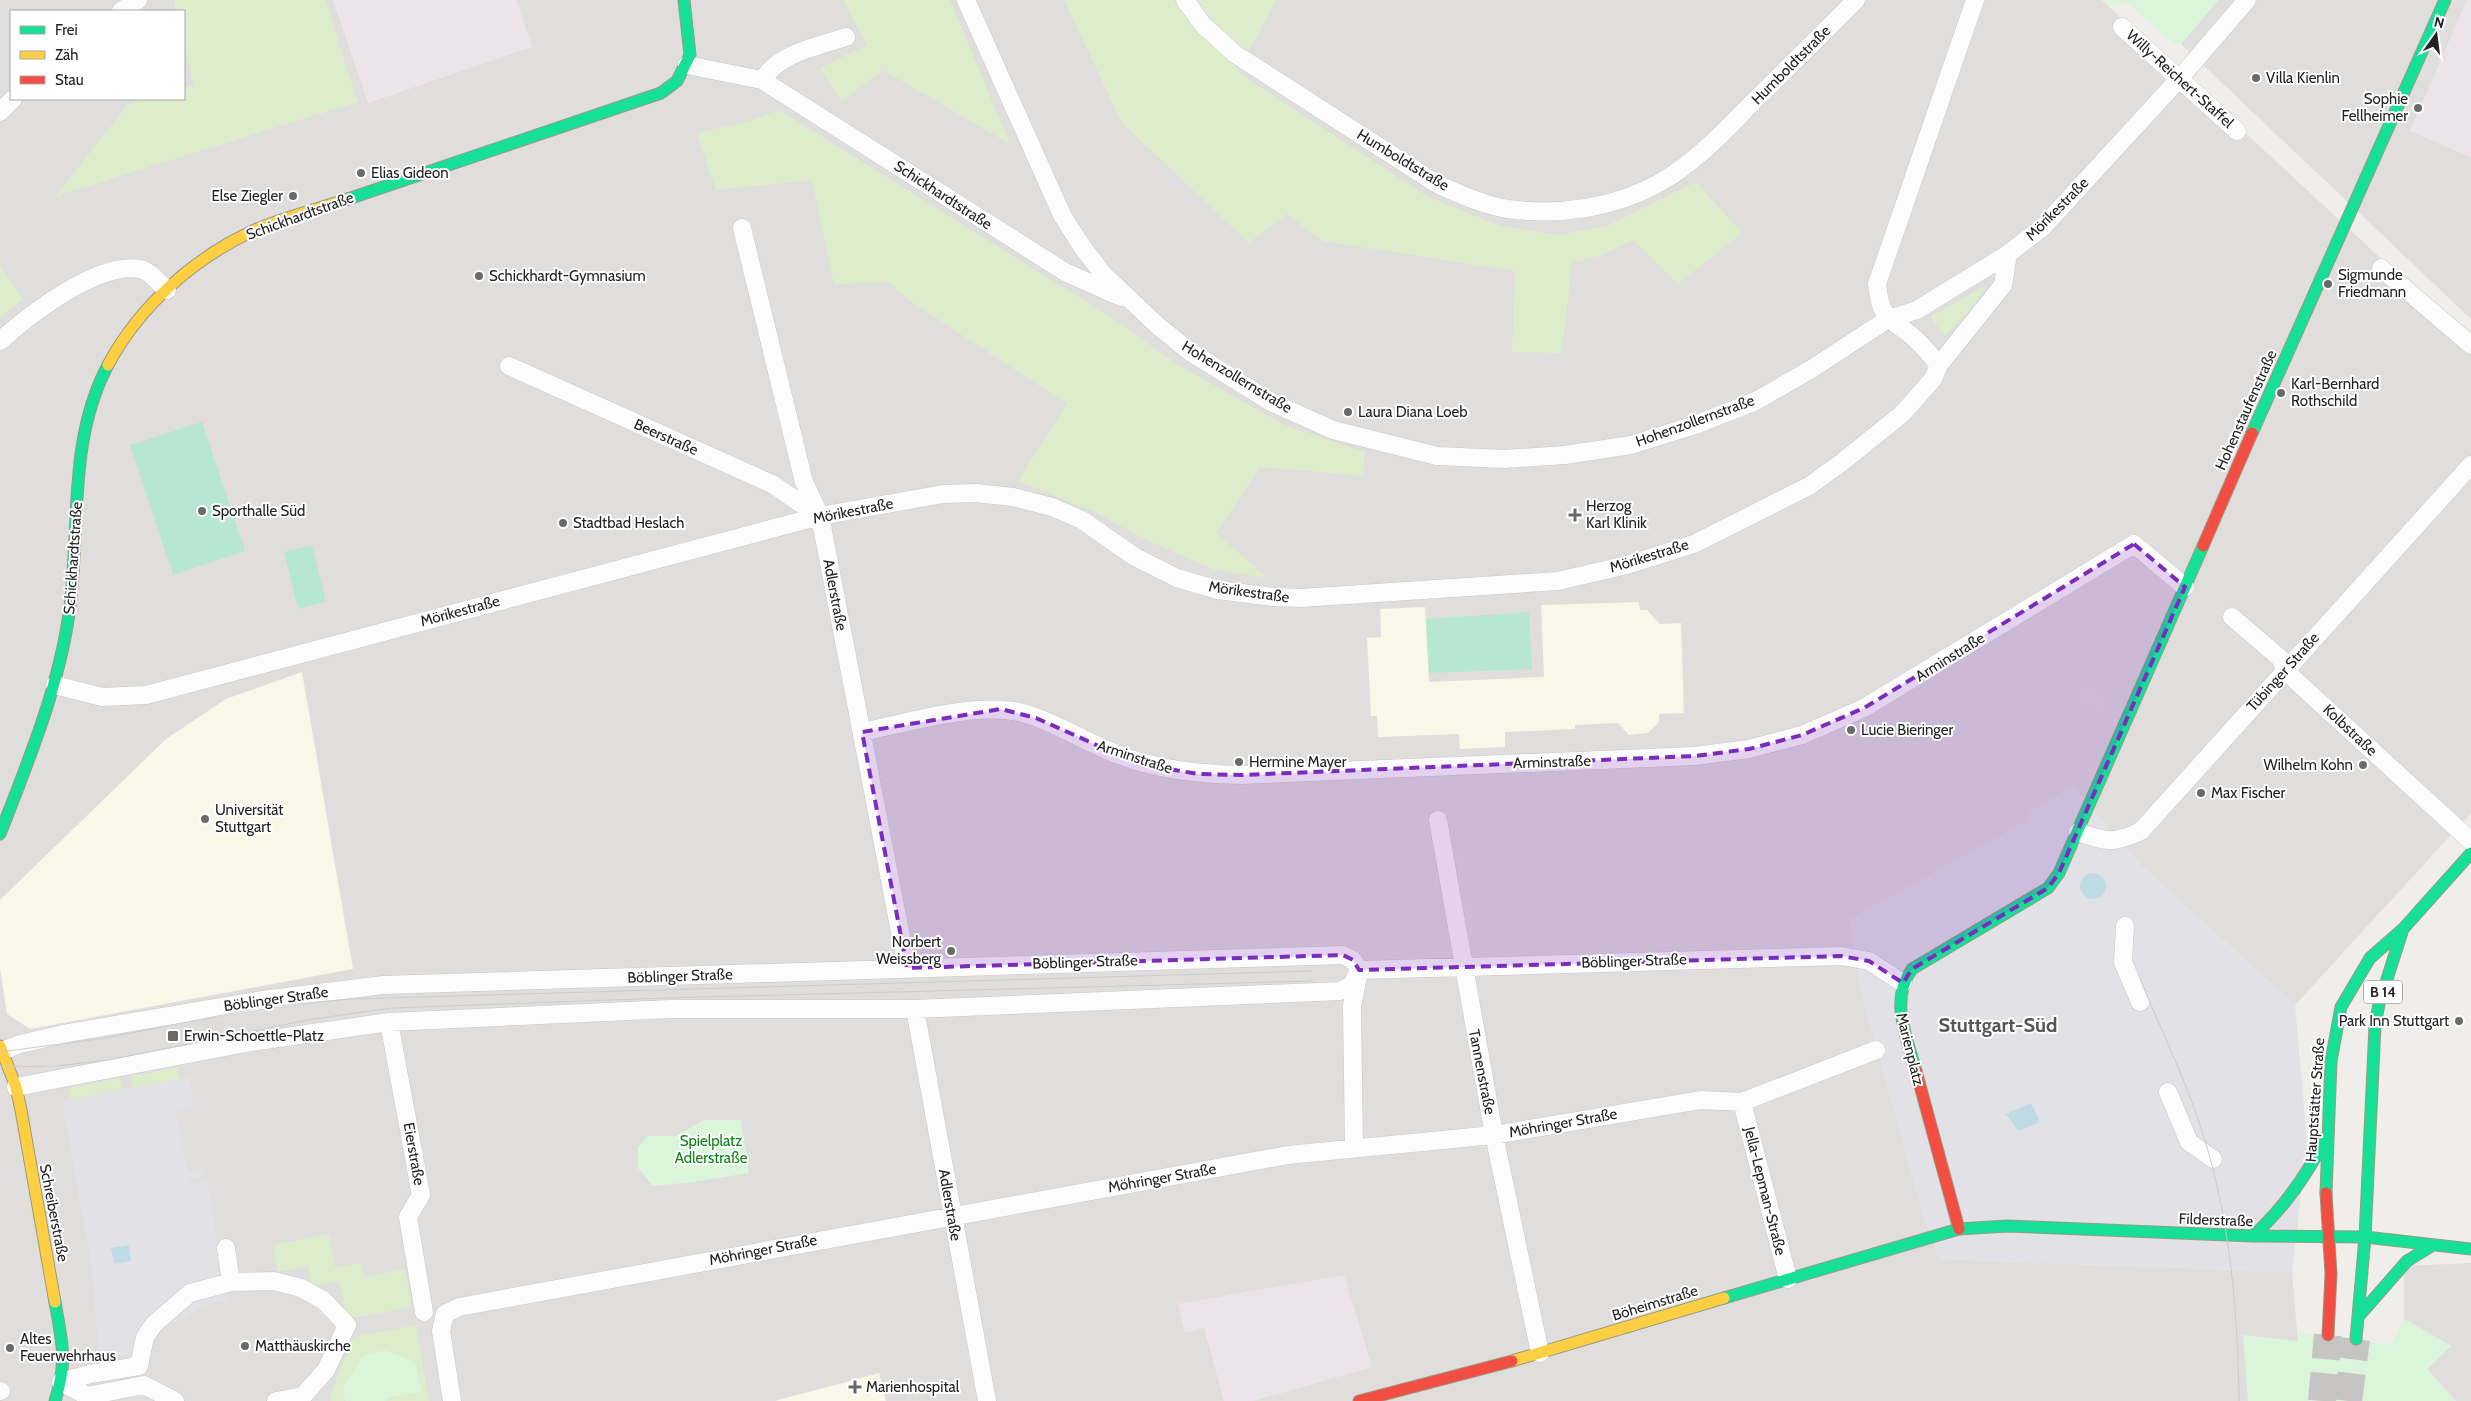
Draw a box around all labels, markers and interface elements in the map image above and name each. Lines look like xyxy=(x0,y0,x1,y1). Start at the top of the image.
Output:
legend xyxy=(10,10,185,100)
north arrow xyxy=(2411,10,2461,60)
text: N xyxy=(2432,12,2446,32)
text: Frei xyxy=(55,21,78,39)
street label: Humboldtstraße xyxy=(1748,22,1834,108)
street label: Willy-Reichert-Staffel xyxy=(2123,26,2238,132)
text: Zäh xyxy=(55,46,78,64)
place label: Villa Kienlin xyxy=(2266,69,2340,87)
text: Stau xyxy=(55,71,84,89)
marker: Villa Kienlin xyxy=(2250,72,2262,84)
place label: Sophie Fellheimer xyxy=(2341,90,2408,125)
marker: Sophie Fellheimer xyxy=(2412,102,2424,114)
street label: Humboldtstraße xyxy=(1354,125,1453,195)
street label: Schickhardtstraße xyxy=(891,157,996,233)
place label: Elias Gideon xyxy=(371,164,449,182)
marker: Elias Gideon xyxy=(355,167,367,179)
street label: Mörikestraße xyxy=(2022,174,2092,244)
place label: Else Ziegler xyxy=(212,187,283,205)
street label: Schickhardtstraße xyxy=(244,188,356,244)
marker: Else Ziegler xyxy=(287,190,299,202)
place label: Sigmunde Friedmann xyxy=(2338,266,2406,301)
place label: Schickhardt-Gymnasium xyxy=(489,267,646,285)
marker: Schickhardt-Gymnasium xyxy=(473,270,485,282)
marker: Sigmunde Friedmann xyxy=(2322,278,2334,290)
street label: Hohenzollernstraße xyxy=(1179,337,1296,417)
street label: Hohenstaufenstraße xyxy=(2211,347,2281,473)
place label: Karl-Bernhard Rothschild xyxy=(2291,375,2379,410)
marker: Karl-Bernhard Rothschild xyxy=(2275,387,2287,399)
street label: Hohenzollernstraße xyxy=(1633,391,1757,451)
place label: Laura Diana Loeb xyxy=(1358,403,1468,421)
marker: Laura Diana Loeb xyxy=(1342,406,1354,418)
street label: Beerstraße xyxy=(631,415,701,459)
street label: Mörikestraße xyxy=(811,494,895,528)
place label: Herzog Karl Klinik xyxy=(1586,497,1647,532)
street label: Schickhardtstraße xyxy=(60,501,86,615)
place label: Sporthalle Süd xyxy=(212,502,305,520)
marker: Sporthalle Süd xyxy=(196,505,208,517)
marker: Herzog Karl Klinik xyxy=(1568,508,1582,522)
place label: Stadtbad Heslach xyxy=(573,514,684,532)
marker: Stadtbad Heslach xyxy=(557,517,569,529)
street label: Mörikestraße xyxy=(1607,535,1691,577)
street label: Adlerstraße xyxy=(819,558,851,633)
street label: Mörikestraße xyxy=(1207,577,1291,607)
street label: Mörikestraße xyxy=(418,592,502,630)
street label: Arminstraße xyxy=(1912,629,1988,685)
street label: Tübinger Straße xyxy=(2243,629,2323,715)
street label: Kolbstraße xyxy=(2319,700,2381,760)
place label: Lucie Bieringer xyxy=(1861,721,1953,739)
marker: Lucie Bieringer xyxy=(1845,724,1857,736)
street label: Arminstraße xyxy=(1095,736,1175,778)
street label: Arminstraße xyxy=(1513,752,1592,772)
place label: Hermine Mayer xyxy=(1249,753,1347,771)
marker: Hermine Mayer xyxy=(1233,756,1245,768)
place label: Wilhelm Kohn xyxy=(2264,756,2353,774)
marker: Wilhelm Kohn xyxy=(2357,759,2369,771)
place label: Max Fischer xyxy=(2211,784,2286,802)
marker: Max Fischer xyxy=(2195,787,2207,799)
place label: Universität Stuttgart xyxy=(215,801,283,836)
marker: Universität Stuttgart xyxy=(199,813,211,825)
place label: Norbert Weissberg xyxy=(876,933,942,968)
marker: Norbert Weissberg xyxy=(945,945,957,957)
street label: Böblinger Straße xyxy=(1581,950,1687,972)
street label: Böblinger Straße xyxy=(1032,951,1138,973)
street label: Böblinger Straße xyxy=(627,965,733,987)
road number: B 14 xyxy=(2364,980,2402,1004)
street label: Böblinger Straße xyxy=(222,983,330,1015)
street label: Marienplatz xyxy=(1892,1011,1928,1087)
place label: Park Inn Stuttgart xyxy=(2339,1012,2449,1030)
district label: Stuttgart-Süd xyxy=(1939,1013,2057,1037)
marker: Park Inn Stuttgart xyxy=(2453,1015,2465,1027)
place label: Erwin-Schoettle-Platz xyxy=(184,1027,324,1045)
street label: Tannenstraße xyxy=(1465,1028,1499,1116)
marker: Erwin-Schoettle-Platz xyxy=(166,1029,180,1043)
street label: Hauptstätter Straße xyxy=(2302,1037,2328,1163)
street label: Möhringer Straße xyxy=(1507,1105,1619,1141)
street label: Eierstraße xyxy=(400,1121,428,1187)
street label: Jella-Lepman-Straße xyxy=(1740,1124,1790,1257)
park label: Spielplatz Adlerstraße xyxy=(675,1132,748,1167)
street label: Möhringer Straße xyxy=(1106,1160,1218,1196)
street label: Schreiberstraße xyxy=(36,1163,72,1264)
street label: Adlerstraße xyxy=(935,1168,965,1243)
street label: Filderstraße xyxy=(2178,1210,2254,1230)
street label: Möhringer Straße xyxy=(707,1231,819,1269)
street label: Böheimstraße xyxy=(1610,1281,1700,1325)
place label: Altes Feuerwehrhaus xyxy=(20,1330,116,1365)
place label: Matthäuskirche xyxy=(255,1337,351,1355)
marker: Matthäuskirche xyxy=(239,1340,251,1352)
marker: Altes Feuerwehrhaus xyxy=(4,1342,16,1354)
place label: Marienhospital xyxy=(866,1378,960,1396)
marker: Marienhospital xyxy=(848,1380,862,1394)

